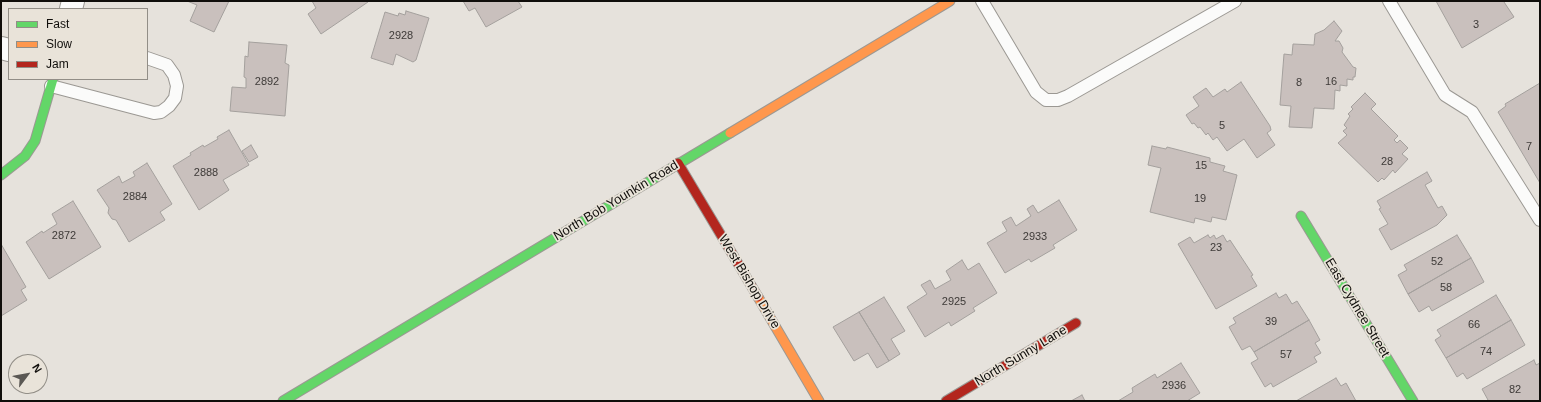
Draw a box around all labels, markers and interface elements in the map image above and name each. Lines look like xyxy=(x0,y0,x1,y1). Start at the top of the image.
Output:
legend xyxy=(8,8,148,80)
text: Fast xyxy=(46,17,69,31)
house number: 3 xyxy=(1473,18,1479,32)
house number: 2928 xyxy=(389,29,413,43)
text: Slow xyxy=(46,37,72,51)
text: Jam xyxy=(46,57,69,71)
house number: 2892 xyxy=(255,75,279,89)
house number: 16 xyxy=(1325,75,1337,89)
house number: 8 xyxy=(1296,76,1302,90)
house number: 5 xyxy=(1219,119,1225,133)
house number: 7 xyxy=(1526,140,1532,154)
house number: 28 xyxy=(1381,155,1393,169)
street label: North Bob Younkin Road xyxy=(551,158,681,244)
house number: 15 xyxy=(1195,159,1207,173)
house number: 2888 xyxy=(194,166,218,180)
house number: 2884 xyxy=(123,190,147,204)
house number: 19 xyxy=(1194,192,1206,206)
house number: 2872 xyxy=(52,229,76,243)
house number: 2933 xyxy=(1023,230,1047,244)
street label: West Bishop Drive xyxy=(715,232,783,332)
house number: 23 xyxy=(1210,241,1222,255)
house number: 52 xyxy=(1431,255,1443,269)
street label: East Cydnee Street xyxy=(1321,256,1393,360)
house number: 58 xyxy=(1440,281,1452,295)
house number: 2925 xyxy=(942,295,966,309)
house number: 39 xyxy=(1265,315,1277,329)
house number: 66 xyxy=(1468,318,1480,332)
street label: North Sunny Lane xyxy=(972,322,1070,390)
house number: 74 xyxy=(1480,345,1492,359)
house number: 57 xyxy=(1280,348,1292,362)
north arrow xyxy=(8,354,48,394)
text: N xyxy=(30,362,45,375)
house number: 2936 xyxy=(1162,379,1186,393)
house number: 82 xyxy=(1509,383,1521,397)

